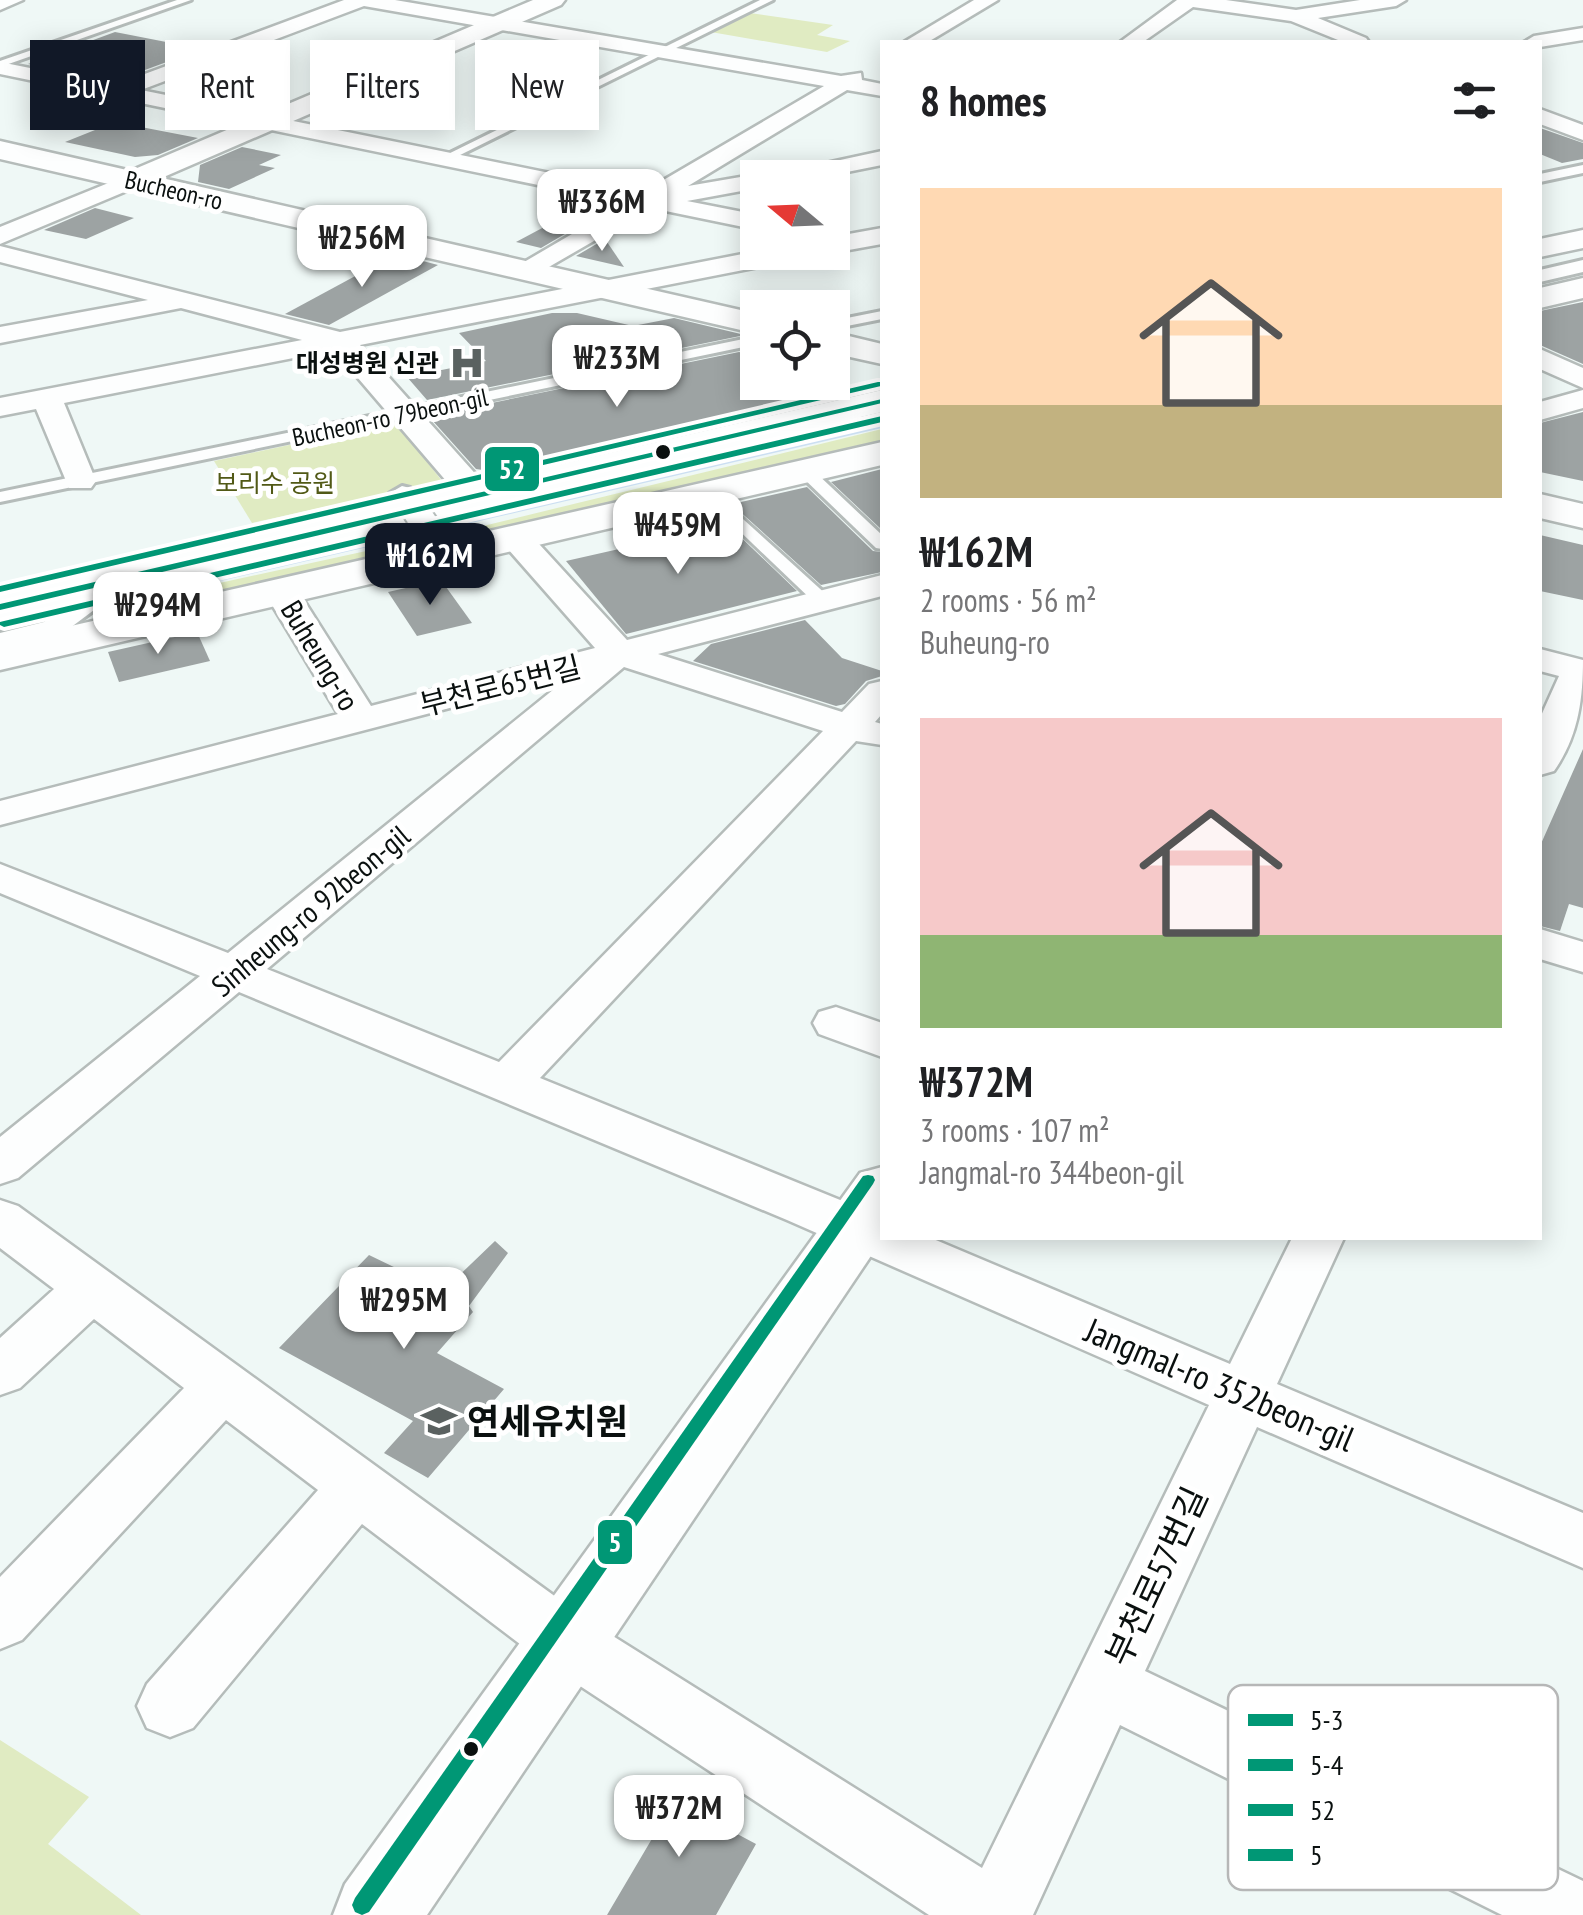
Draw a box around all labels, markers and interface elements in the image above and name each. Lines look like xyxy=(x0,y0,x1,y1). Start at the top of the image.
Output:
chip: Buy xyxy=(30,40,145,130)
chip: Rent xyxy=(165,40,290,130)
chip: Filters xyxy=(310,40,455,130)
chip: New xyxy=(475,40,599,130)
text: 8 homes xyxy=(920,73,1047,128)
icon: filters xyxy=(1447,73,1502,128)
north arrow xyxy=(740,160,850,270)
map controls xyxy=(740,160,850,400)
street label: Bucheon-ro xyxy=(122,163,226,217)
pin: ₩336M xyxy=(532,169,672,254)
text: ₩336M xyxy=(559,180,645,222)
pin: ₩256M xyxy=(292,205,432,290)
text: ₩256M xyxy=(319,216,405,258)
icon: home xyxy=(1121,253,1301,433)
button: locate xyxy=(740,290,850,400)
pin: ₩233M xyxy=(547,325,687,410)
text: ₩233M xyxy=(574,336,660,378)
hospital icon: 대성병원 신관 xyxy=(448,344,486,382)
place label: 대성병원 신관 xyxy=(296,347,439,379)
street label: Bucheon-ro 79beon-gil xyxy=(289,381,491,453)
unlabelled marker xyxy=(653,442,673,462)
line badge: 52 xyxy=(483,445,541,493)
text: 52 xyxy=(499,450,525,487)
park label: 보리수 공원 xyxy=(215,467,335,499)
pin: ₩459M xyxy=(608,492,748,577)
text: ₩459M xyxy=(635,503,721,545)
pin: ₩162M xyxy=(360,523,500,608)
text: ₩162M xyxy=(920,524,1033,579)
text: ₩162M xyxy=(387,534,473,576)
pin: ₩294M xyxy=(88,572,228,657)
text: 2 rooms · 56 m² xyxy=(920,579,1097,621)
text: ₩294M xyxy=(115,583,201,625)
street label: Buheung-ro xyxy=(273,593,369,717)
text: Buheung-ro xyxy=(920,621,1050,663)
street label: 부천로65번길 xyxy=(415,646,585,724)
icon: home xyxy=(1121,783,1301,963)
street label: Sinheung-ro 92beon-gil xyxy=(203,816,417,1004)
text: ₩372M xyxy=(920,1054,1033,1109)
text: 3 rooms · 107 m² xyxy=(920,1109,1110,1151)
text: Jangmal-ro 344beon-gil xyxy=(920,1151,1184,1193)
pin: ₩295M xyxy=(334,1267,474,1352)
text: ₩295M xyxy=(361,1278,447,1320)
street label: Jangmal-ro 352beon-gil xyxy=(1077,1306,1362,1462)
place label: 연세유치원 xyxy=(467,1398,628,1444)
school or university icon: 연세유치원 xyxy=(420,1402,458,1440)
street label: 부천로57번길 xyxy=(1094,1479,1218,1673)
line badge: 5 xyxy=(596,1518,634,1566)
text: 5 xyxy=(608,1523,622,1560)
legend xyxy=(1228,1685,1558,1890)
text: 5-3 xyxy=(1310,1701,1343,1738)
unlabelled marker xyxy=(461,1739,481,1759)
text: 5-4 xyxy=(1310,1746,1344,1783)
pin: ₩372M xyxy=(609,1775,749,1860)
text: ₩372M xyxy=(636,1786,722,1828)
text: 52 xyxy=(1310,1791,1335,1828)
text: 5 xyxy=(1310,1836,1323,1873)

